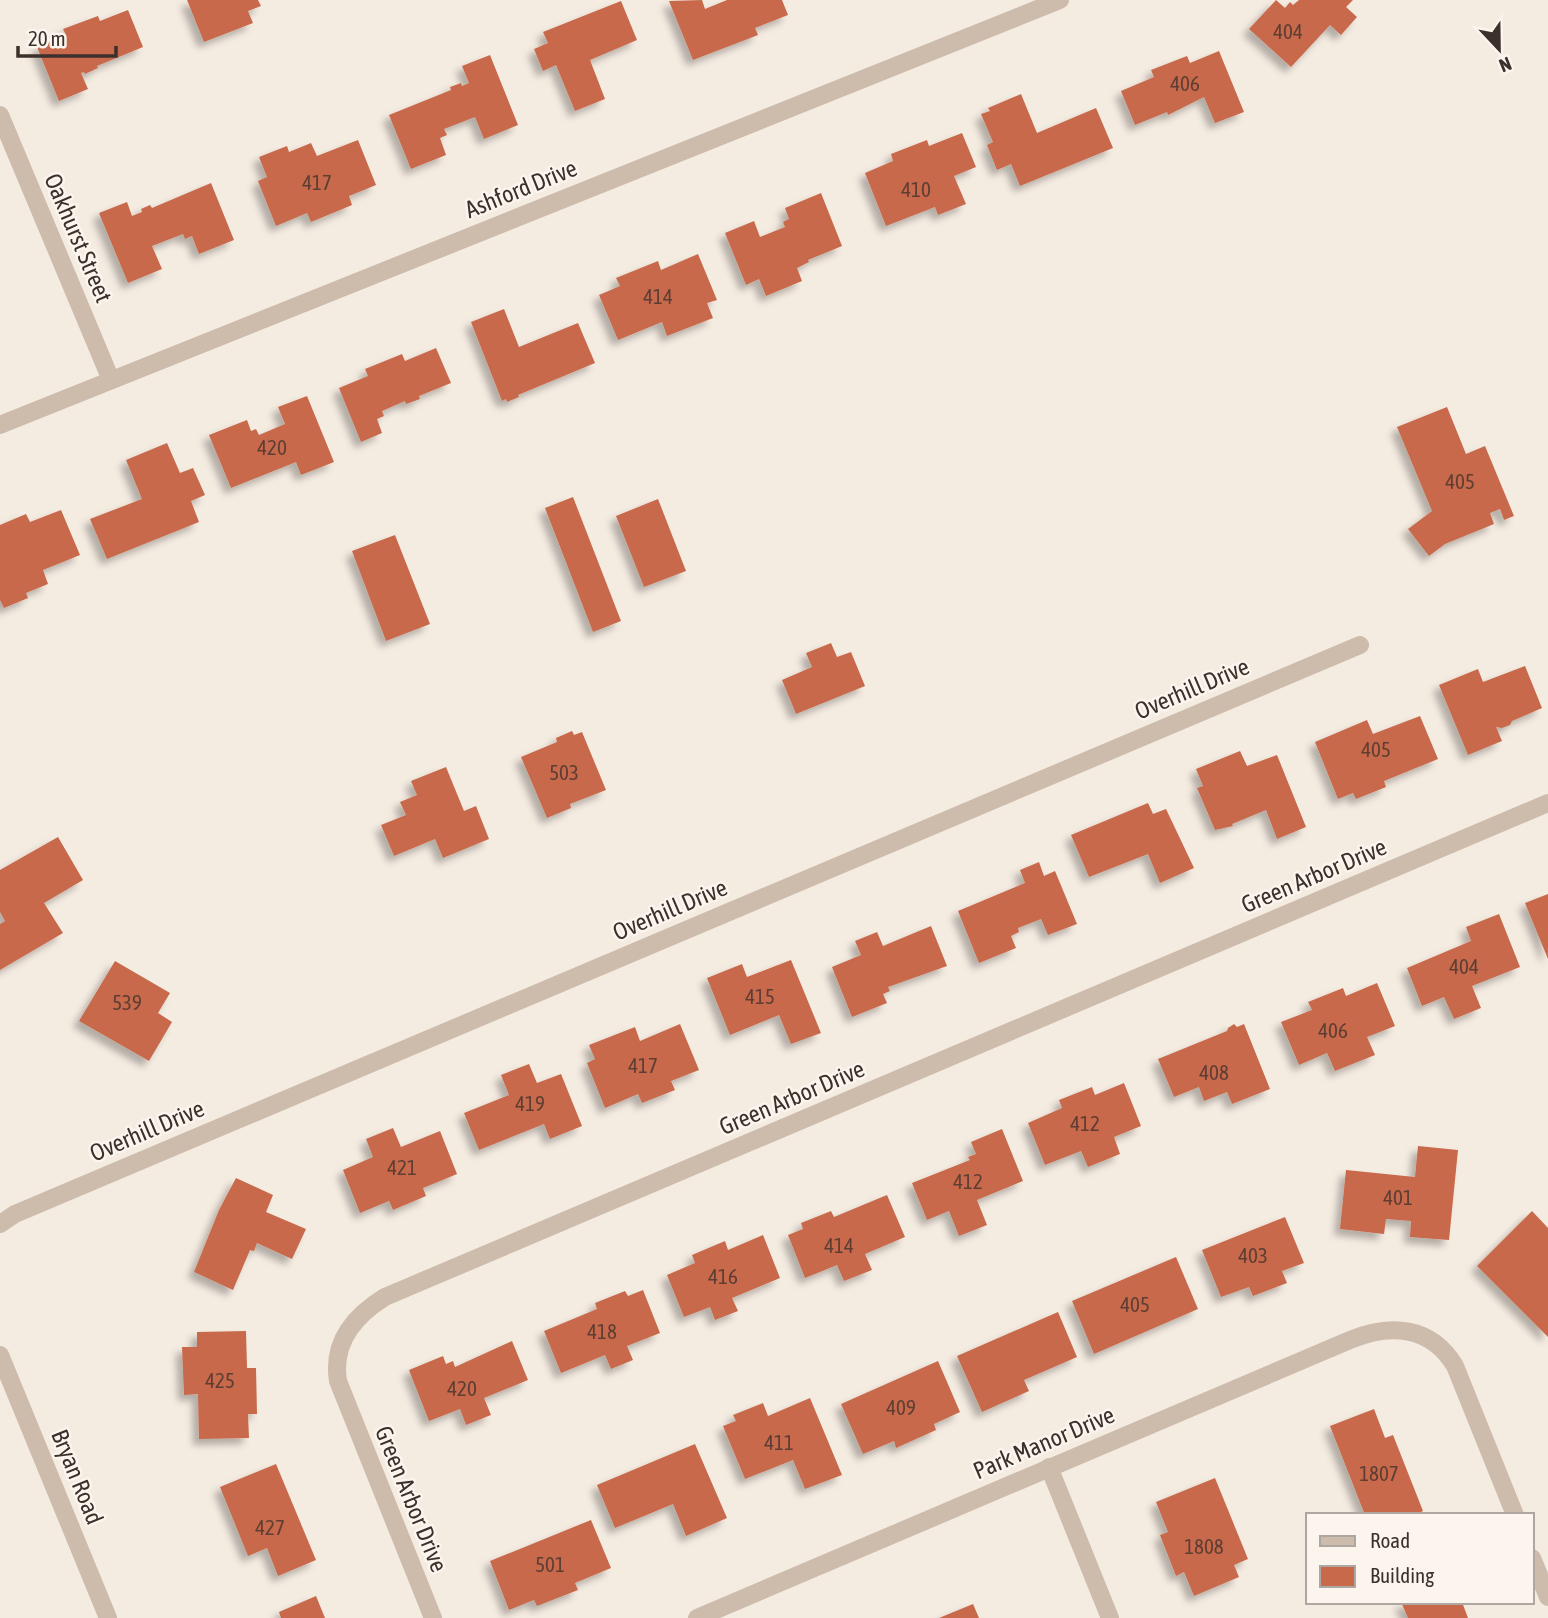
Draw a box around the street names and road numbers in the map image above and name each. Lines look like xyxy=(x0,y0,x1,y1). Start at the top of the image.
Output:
street label: Ashford Drive xyxy=(461,154,581,223)
street label: Oakhurst Street xyxy=(39,169,118,306)
street label: Overhill Drive xyxy=(1131,652,1253,725)
street label: Green Arbor Drive xyxy=(1237,833,1390,918)
street label: Overhill Drive xyxy=(609,873,731,946)
street label: Green Arbor Drive xyxy=(715,1055,868,1140)
street label: Overhill Drive xyxy=(86,1094,208,1167)
street label: Park Manor Drive xyxy=(969,1401,1118,1484)
street label: Green Arbor Drive xyxy=(370,1422,453,1576)
street label: Bryan Road xyxy=(46,1425,109,1528)

